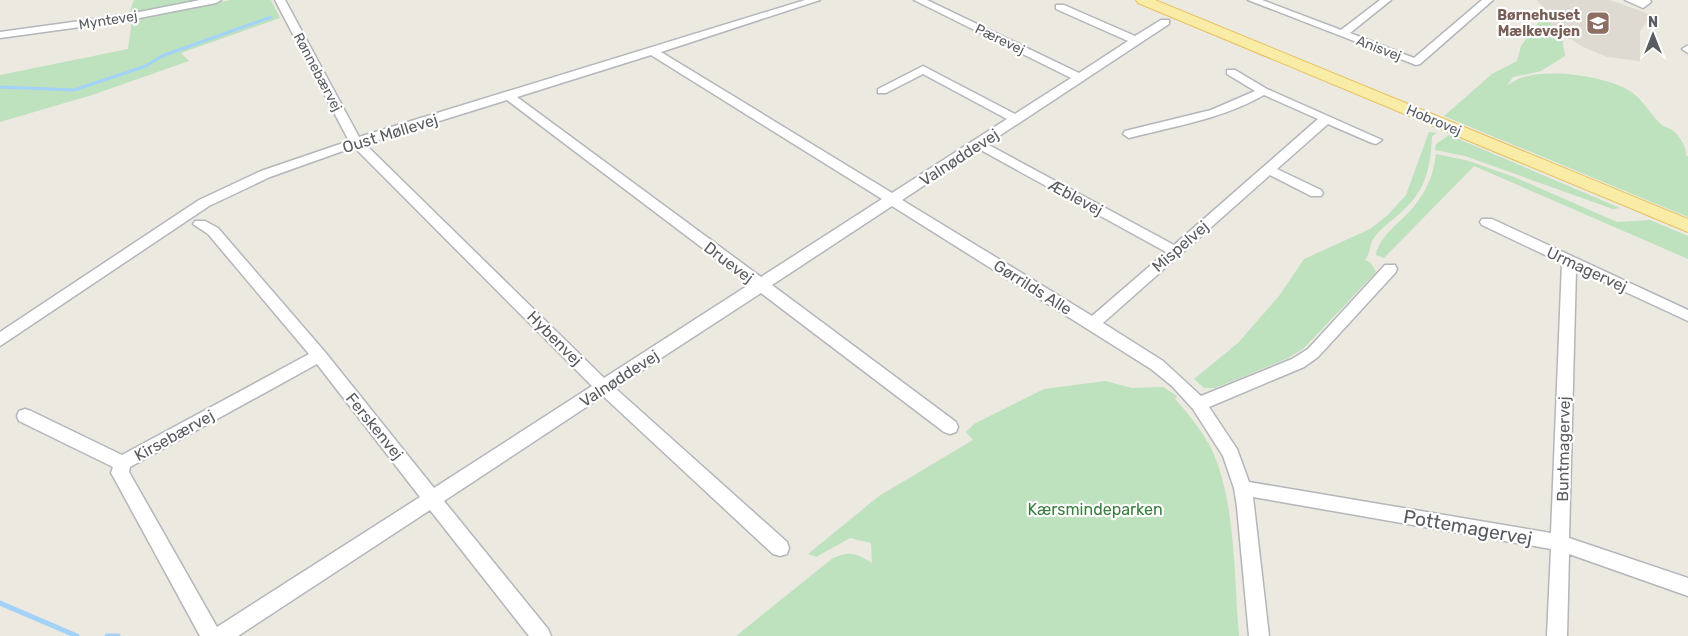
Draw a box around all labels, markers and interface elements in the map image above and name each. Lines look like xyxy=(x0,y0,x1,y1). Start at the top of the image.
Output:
street label: Myntevej xyxy=(78,7,139,34)
place label: Børnehuset Mælkevejen xyxy=(1497,7,1580,40)
school or university icon: Børnehuset Mælkevejen xyxy=(1585,10,1611,36)
north arrow xyxy=(1628,10,1678,60)
text: N xyxy=(1648,14,1658,31)
street label: Pærevej xyxy=(972,20,1027,59)
street label: Rønnebærvej xyxy=(290,30,345,115)
street label: Anisvej xyxy=(1354,32,1404,65)
street label: Hobrovej xyxy=(1404,101,1464,140)
street label: Oust Møllevej xyxy=(340,110,440,157)
street label: Valnøddevej xyxy=(916,125,1002,190)
street label: Æblevej xyxy=(1045,175,1106,220)
street label: Mispelvej xyxy=(1148,217,1212,276)
street label: Druevej xyxy=(700,238,757,287)
street label: Urmagervej xyxy=(1544,243,1630,296)
street label: Gørrilds Alle xyxy=(990,256,1075,319)
street label: Hybenvej xyxy=(523,307,586,370)
street label: Valnøddevej xyxy=(576,346,662,411)
street label: Ferskenvej xyxy=(342,389,407,463)
street label: Buntmagervej xyxy=(1553,396,1574,502)
street label: Kirsebærvej xyxy=(131,406,217,465)
park label: Kærsmindeparken xyxy=(1027,500,1163,519)
street label: Pottemagervej xyxy=(1402,505,1534,550)

